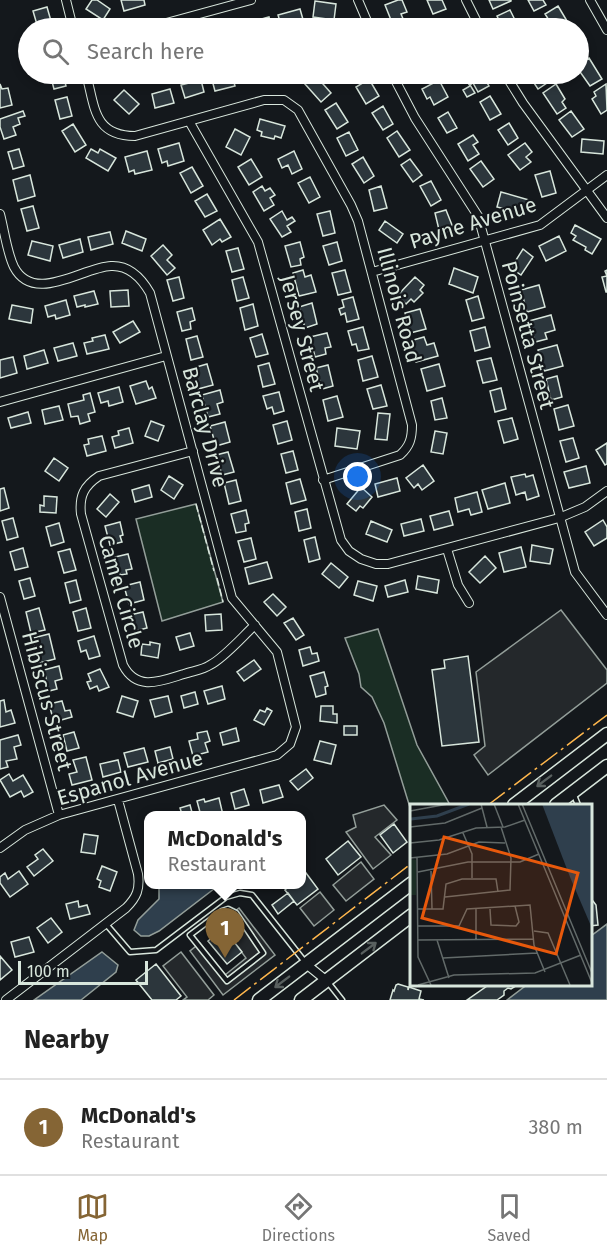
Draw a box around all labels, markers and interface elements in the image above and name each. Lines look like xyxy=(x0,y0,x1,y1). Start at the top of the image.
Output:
search box xyxy=(18,18,589,84)
icon: search xyxy=(39,35,72,68)
text: Search here xyxy=(87,38,205,65)
street label: Payne Avenue xyxy=(406,191,540,255)
street label: Illinois Road xyxy=(371,244,427,366)
street label: Poinsetta Street xyxy=(496,258,560,412)
street label: Jersey Street xyxy=(274,272,330,395)
street label: Barclay Drive xyxy=(176,364,234,490)
your location xyxy=(343,462,372,491)
street label: Camel Circle xyxy=(92,532,150,652)
street label: Hibiscus Street xyxy=(16,629,78,774)
street label: Espanol Avenue xyxy=(54,745,206,811)
one-way arrow xyxy=(537,775,553,788)
inset map xyxy=(410,804,592,985)
popup xyxy=(144,811,306,889)
text: McDonald's xyxy=(168,825,282,852)
text: Restaurant xyxy=(168,852,266,876)
pin: 1 xyxy=(206,908,244,958)
one-way arrow xyxy=(361,942,377,954)
scale bar xyxy=(18,958,148,986)
text: 100 m xyxy=(27,962,70,981)
one-way arrow xyxy=(275,976,291,988)
text: Nearby xyxy=(24,1024,109,1055)
text: McDonald's xyxy=(81,1102,196,1129)
text: 1 xyxy=(39,1115,48,1139)
text: 380 m xyxy=(528,1115,583,1139)
text: Restaurant xyxy=(81,1129,179,1153)
tab: Map xyxy=(76,1190,109,1245)
tab: Directions xyxy=(262,1190,335,1245)
tab: Saved xyxy=(487,1190,531,1245)

